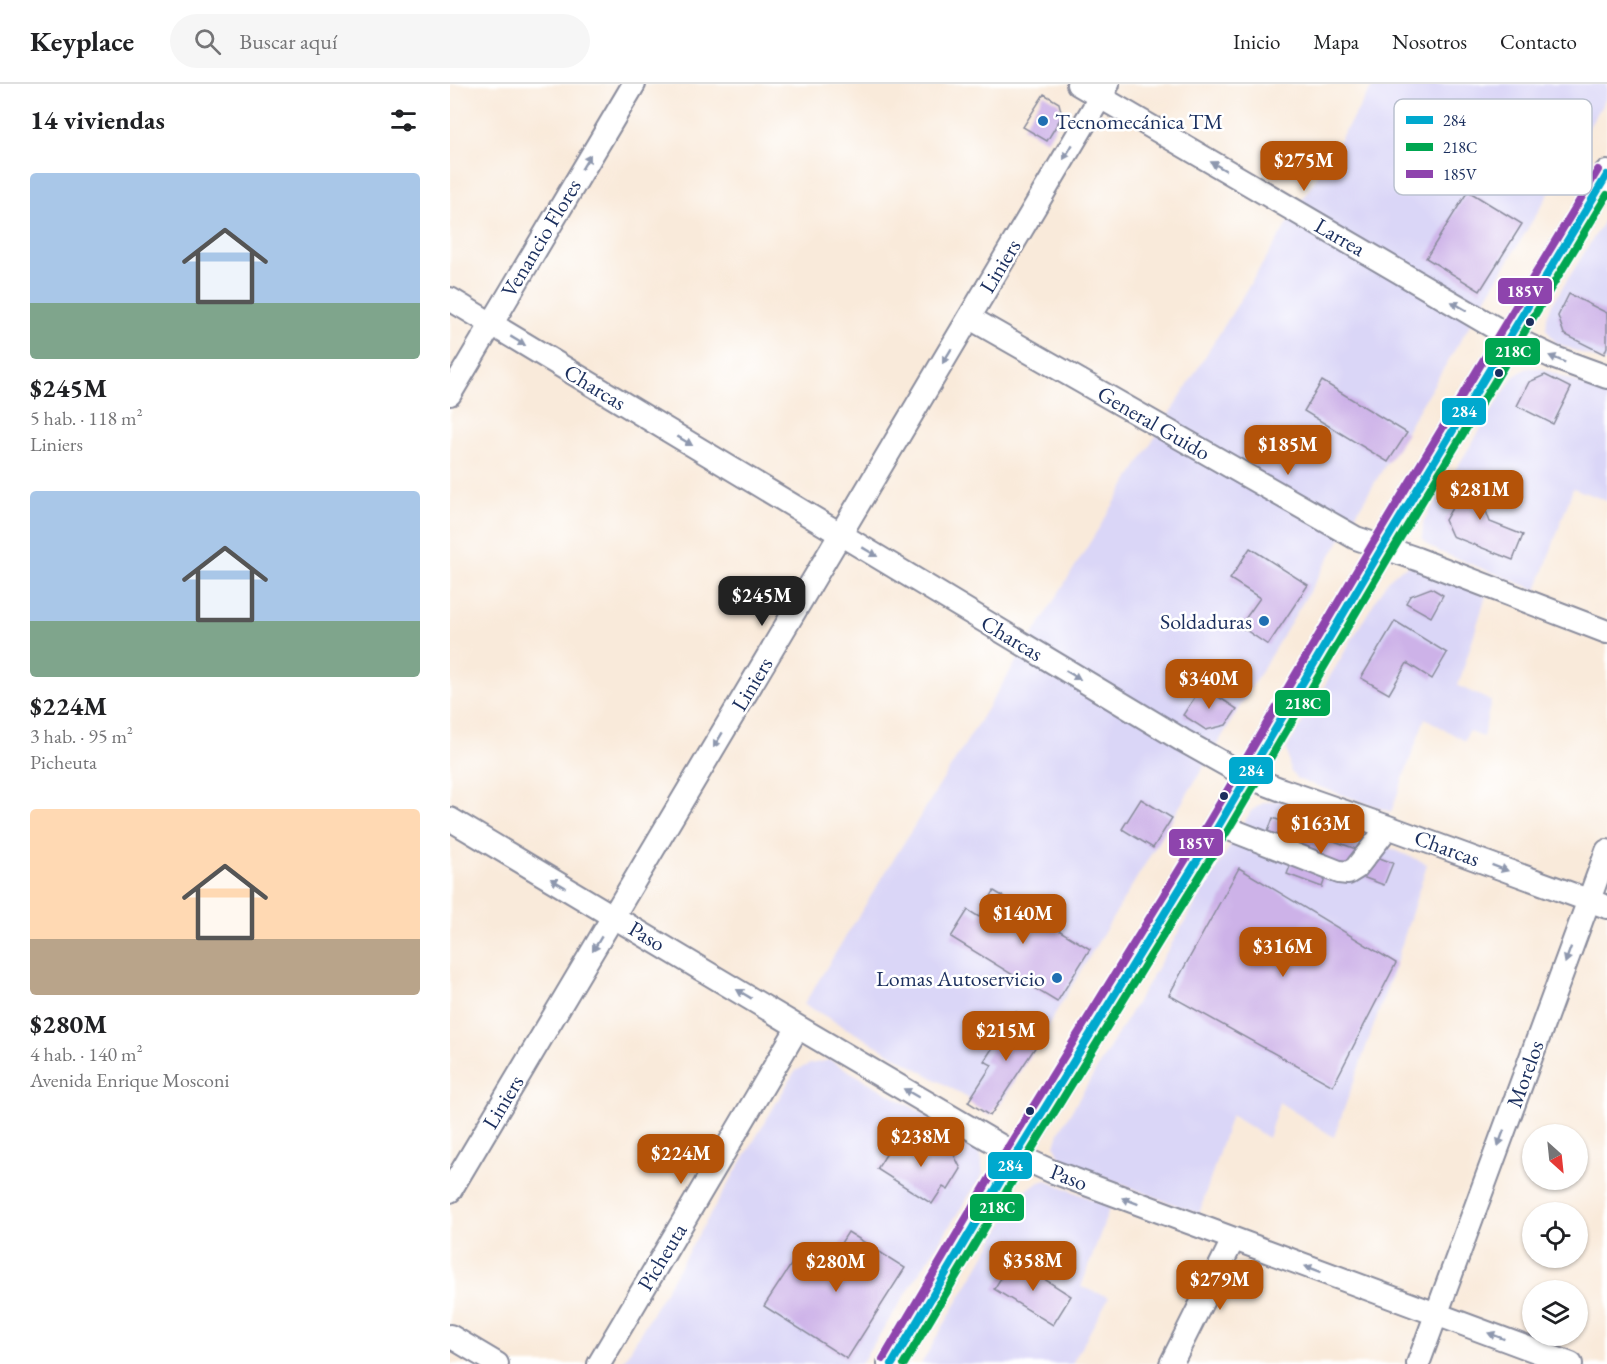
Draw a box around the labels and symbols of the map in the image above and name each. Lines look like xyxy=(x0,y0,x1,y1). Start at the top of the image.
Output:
legend xyxy=(1394,99,1592,195)
place label: Tecnomecánica TM xyxy=(1055,107,1223,136)
text: 284 xyxy=(1443,110,1466,131)
marker: Tecnomecánica TM xyxy=(1036,114,1050,128)
text: 218C xyxy=(1443,137,1477,158)
pin: $275M xyxy=(1262,141,1346,192)
one-way arrow xyxy=(1062,144,1073,160)
one-way arrow xyxy=(581,154,592,170)
one-way arrow xyxy=(1210,160,1226,171)
text: 185V xyxy=(1443,164,1477,185)
street label: Venancio Flores xyxy=(494,173,588,303)
street label: Larrea xyxy=(1310,211,1371,263)
street label: Liniers xyxy=(973,234,1027,298)
line badge: 185V xyxy=(1497,277,1553,305)
text: 185V xyxy=(1507,281,1544,302)
one-way arrow xyxy=(1450,301,1467,311)
unlabelled marker xyxy=(1524,316,1536,328)
one-way arrow xyxy=(510,335,526,346)
line badge: 218C xyxy=(1484,337,1541,366)
text: 218C xyxy=(1495,341,1531,362)
one-way arrow xyxy=(941,348,952,364)
one-way arrow xyxy=(1549,354,1566,363)
street label: Charcas xyxy=(559,357,631,417)
unlabelled marker xyxy=(1493,367,1505,379)
street label: General Guido xyxy=(1092,379,1216,467)
line badge: 284 xyxy=(1441,397,1487,426)
text: 284 xyxy=(1451,401,1477,422)
pin: $185M xyxy=(1246,425,1330,476)
one-way arrow xyxy=(677,435,693,446)
pin: $281M xyxy=(1438,470,1522,521)
one-way arrow xyxy=(862,547,878,558)
pin: $245M xyxy=(720,576,804,627)
place label: Soldaduras xyxy=(1160,607,1252,636)
street label: Charcas xyxy=(976,608,1048,668)
marker: Soldaduras xyxy=(1257,614,1271,628)
street label: Liniers xyxy=(725,652,779,716)
pin: $340M xyxy=(1167,659,1251,710)
one-way arrow xyxy=(1065,669,1081,680)
line badge: 218C xyxy=(1274,689,1331,717)
text: 218C xyxy=(1285,693,1321,714)
one-way arrow xyxy=(713,732,724,748)
line badge: 284 xyxy=(1228,756,1274,785)
text: 284 xyxy=(1238,760,1264,781)
unlabelled marker xyxy=(1218,790,1230,802)
pin: $163M xyxy=(1279,804,1363,855)
street label: Charcas xyxy=(1410,823,1484,873)
line badge: 185V xyxy=(1168,828,1224,857)
text: 185V xyxy=(1178,833,1215,854)
one-way arrow xyxy=(1491,864,1509,873)
one-way arrow xyxy=(550,878,566,889)
pin: $140M xyxy=(981,894,1065,945)
street label: Paso xyxy=(623,914,671,958)
pin: $316M xyxy=(1241,927,1325,978)
one-way arrow xyxy=(592,936,602,953)
one-way arrow xyxy=(1563,947,1573,965)
place label: Lomas Autoservicio xyxy=(876,964,1045,993)
marker: Lomas Autoservicio xyxy=(1050,971,1064,985)
one-way arrow xyxy=(736,989,752,1000)
pin: $215M xyxy=(964,1011,1048,1062)
street label: Morelos xyxy=(1499,1036,1551,1112)
street label: Liniers xyxy=(476,1070,530,1134)
one-way arrow xyxy=(903,1089,920,1099)
unlabelled marker xyxy=(1024,1105,1036,1117)
pin: $238M xyxy=(879,1117,963,1168)
north arrow xyxy=(1522,1124,1588,1190)
one-way arrow xyxy=(1495,1130,1505,1148)
pin: $224M xyxy=(639,1134,723,1185)
line badge: 284 xyxy=(987,1151,1033,1180)
text: 284 xyxy=(997,1155,1023,1176)
street label: Paso xyxy=(1046,1157,1092,1197)
line badge: 218C xyxy=(969,1193,1025,1222)
one-way arrow xyxy=(1121,1196,1139,1206)
text: 218C xyxy=(979,1197,1015,1218)
street label: Picheuta xyxy=(631,1218,694,1296)
pin: $358M xyxy=(991,1241,1075,1292)
pin: $280M xyxy=(794,1242,878,1293)
pin: $279M xyxy=(1178,1260,1262,1311)
one-way arrow xyxy=(1304,1263,1322,1273)
one-way arrow xyxy=(1487,1331,1505,1340)

